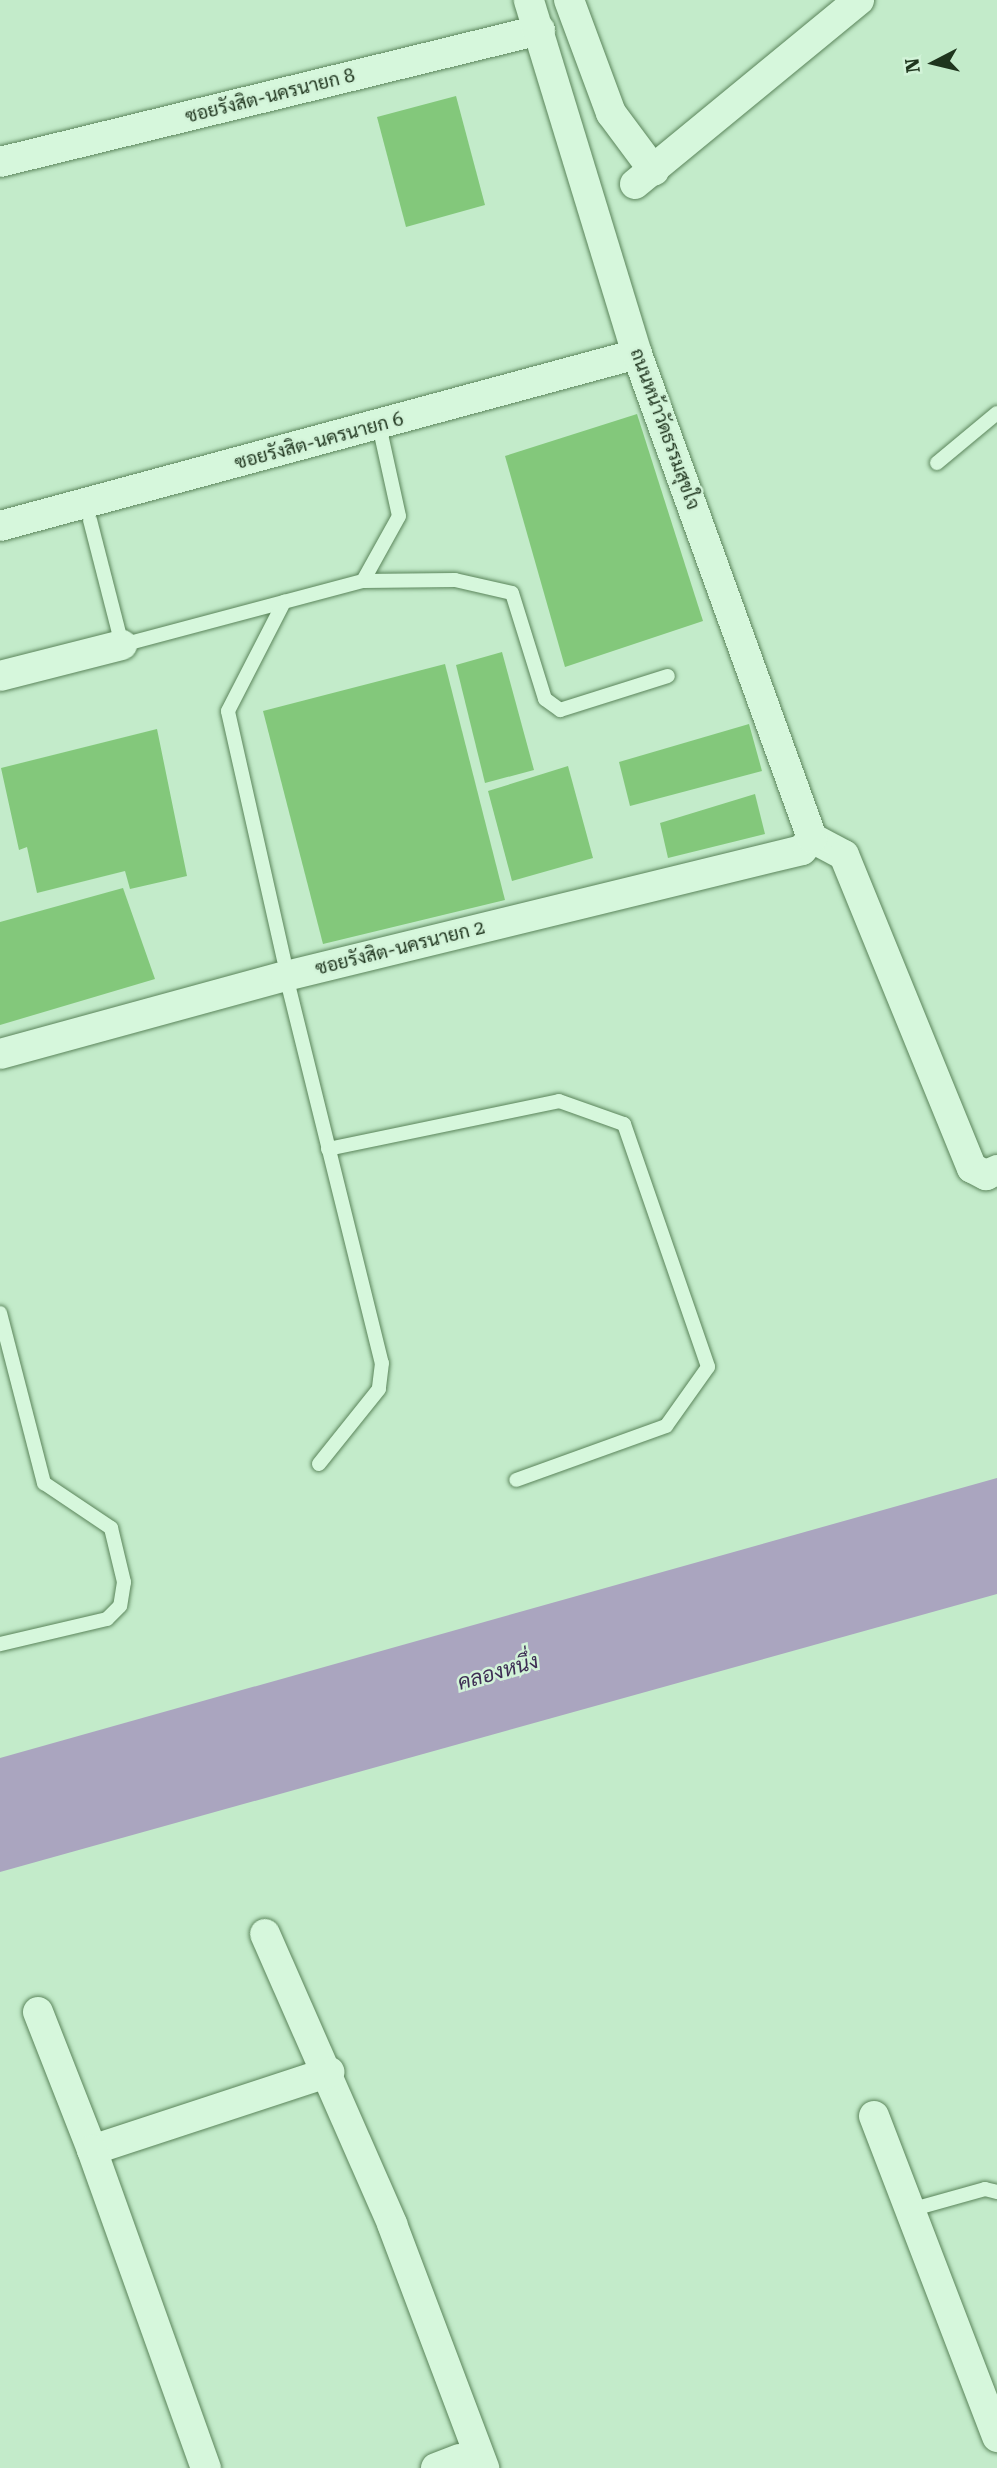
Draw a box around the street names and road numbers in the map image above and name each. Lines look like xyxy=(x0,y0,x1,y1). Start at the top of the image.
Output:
street label: ซอยรังสิต-นครนายก 8 xyxy=(183,64,357,128)
street label: ถนนหน้าวัดธรรมสุขใจ xyxy=(625,345,705,513)
street label: ซอยรังสิต-นครนายก 6 xyxy=(232,407,406,475)
street label: ซอยรังสิต-นครนายก 2 xyxy=(313,916,487,980)

